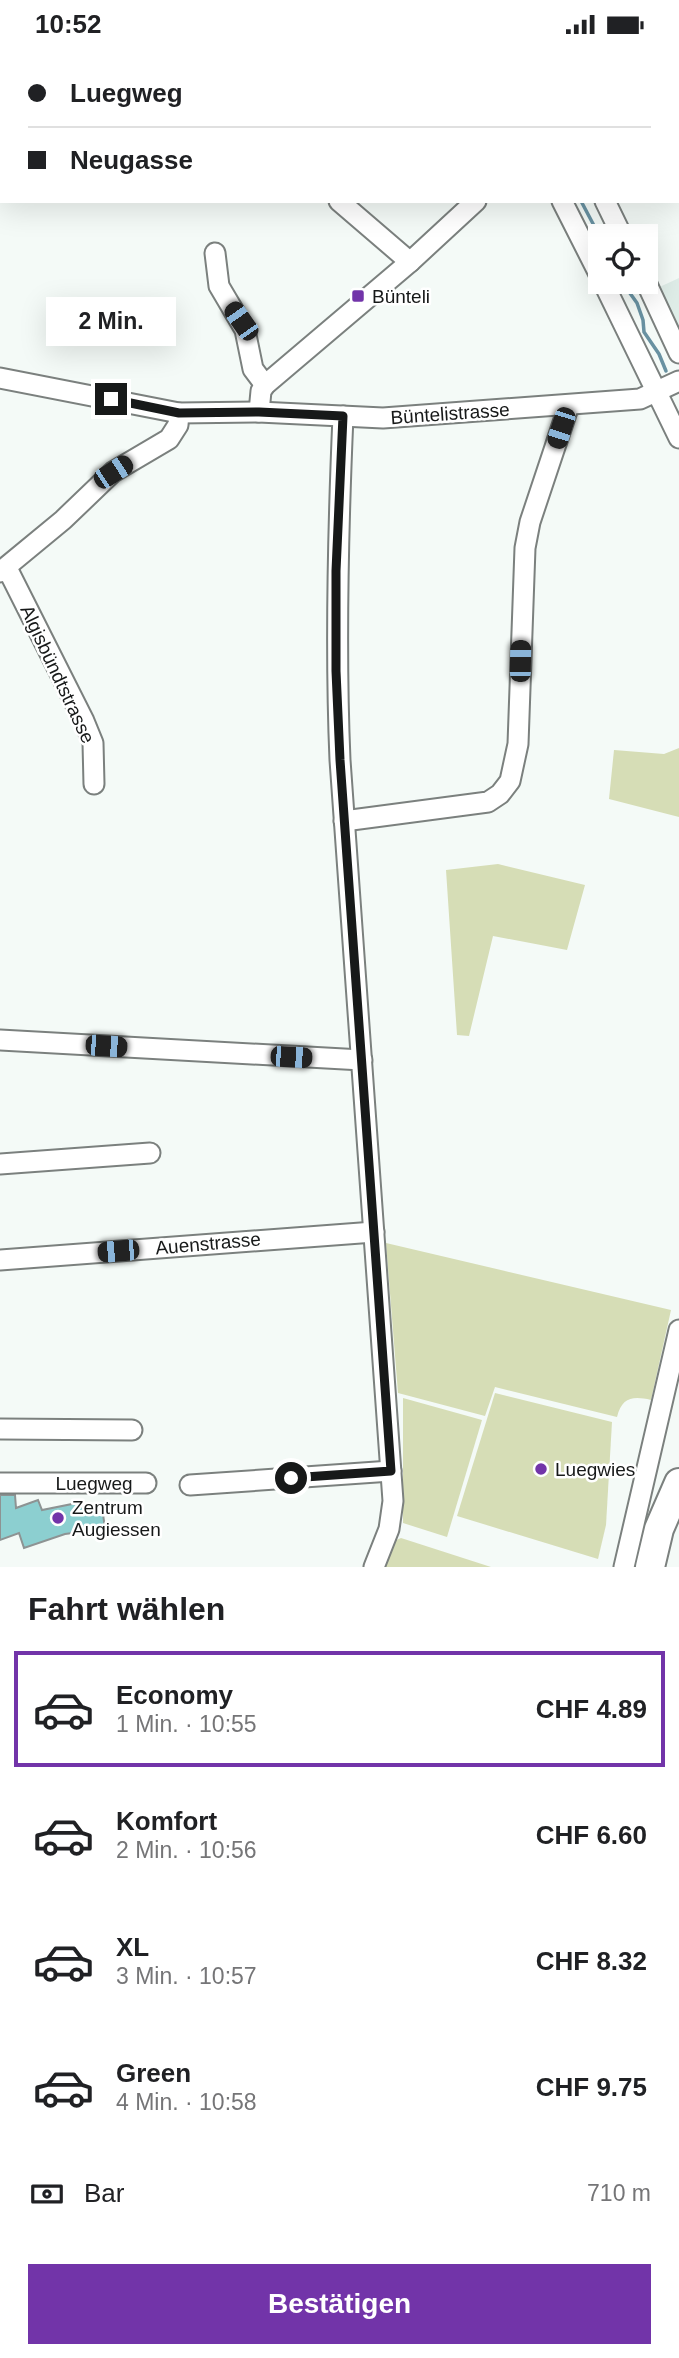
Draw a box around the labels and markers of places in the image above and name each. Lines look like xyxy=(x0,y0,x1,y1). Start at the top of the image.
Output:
place label: Bünteli xyxy=(372,286,430,307)
marker: Bünteli xyxy=(350,288,366,304)
place label: Luegwies xyxy=(555,1459,635,1480)
marker: Luegwies xyxy=(533,1461,549,1477)
place label: Zentrum Augiessen xyxy=(72,1497,161,1540)
marker: Zentrum Augiessen xyxy=(50,1510,66,1526)

